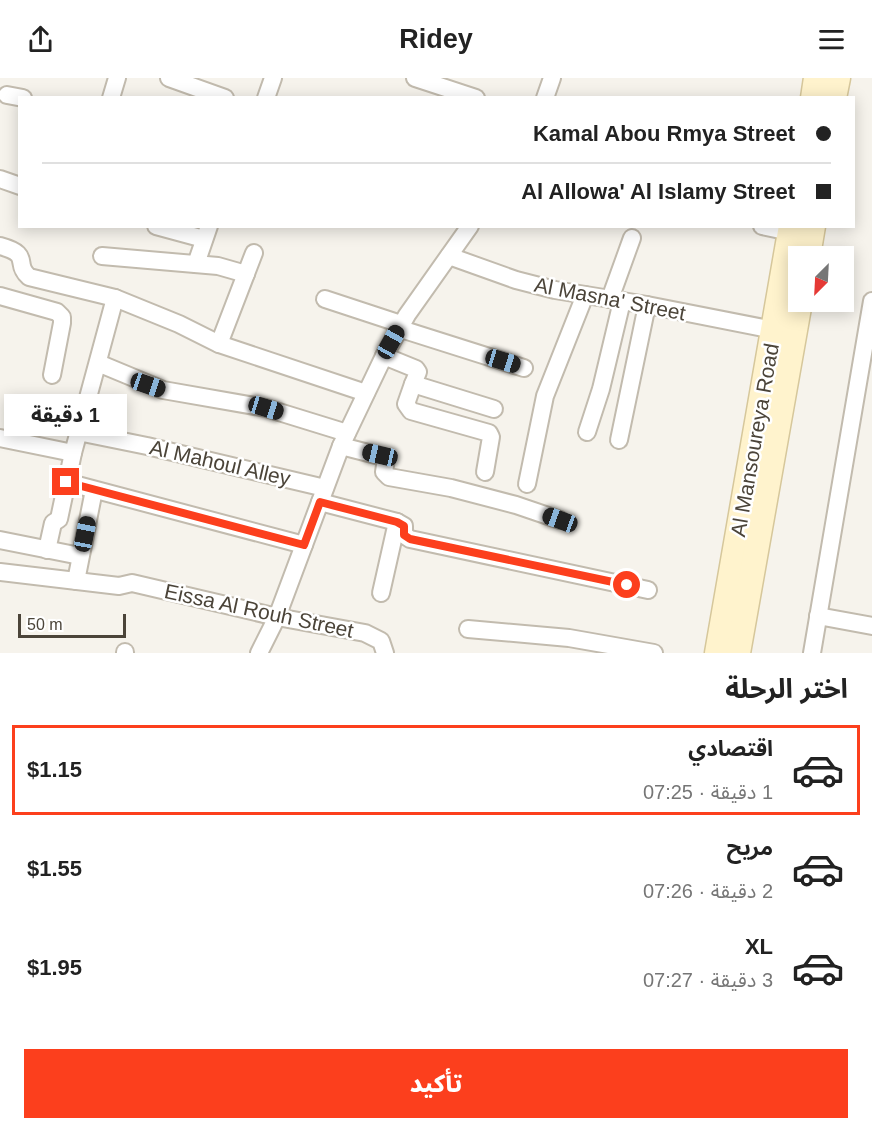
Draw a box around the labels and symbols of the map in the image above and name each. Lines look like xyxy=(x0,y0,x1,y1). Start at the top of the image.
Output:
north arrow xyxy=(788,246,854,312)
street label: Al Masna' Street xyxy=(533,273,688,324)
car xyxy=(374,322,408,362)
street label: Al Mansoureya Road xyxy=(726,341,783,538)
car xyxy=(483,347,523,375)
car xyxy=(128,371,168,399)
car xyxy=(246,394,286,422)
callout: 1 دقيقة xyxy=(4,395,128,437)
street label: Al Mahoul Alley xyxy=(148,435,293,490)
car xyxy=(360,442,400,468)
route end xyxy=(52,468,79,495)
car xyxy=(540,505,580,535)
car xyxy=(73,515,97,553)
route start xyxy=(613,571,640,598)
street label: Eissa Al Rouh Street xyxy=(163,579,356,642)
scale bar xyxy=(18,611,126,638)

